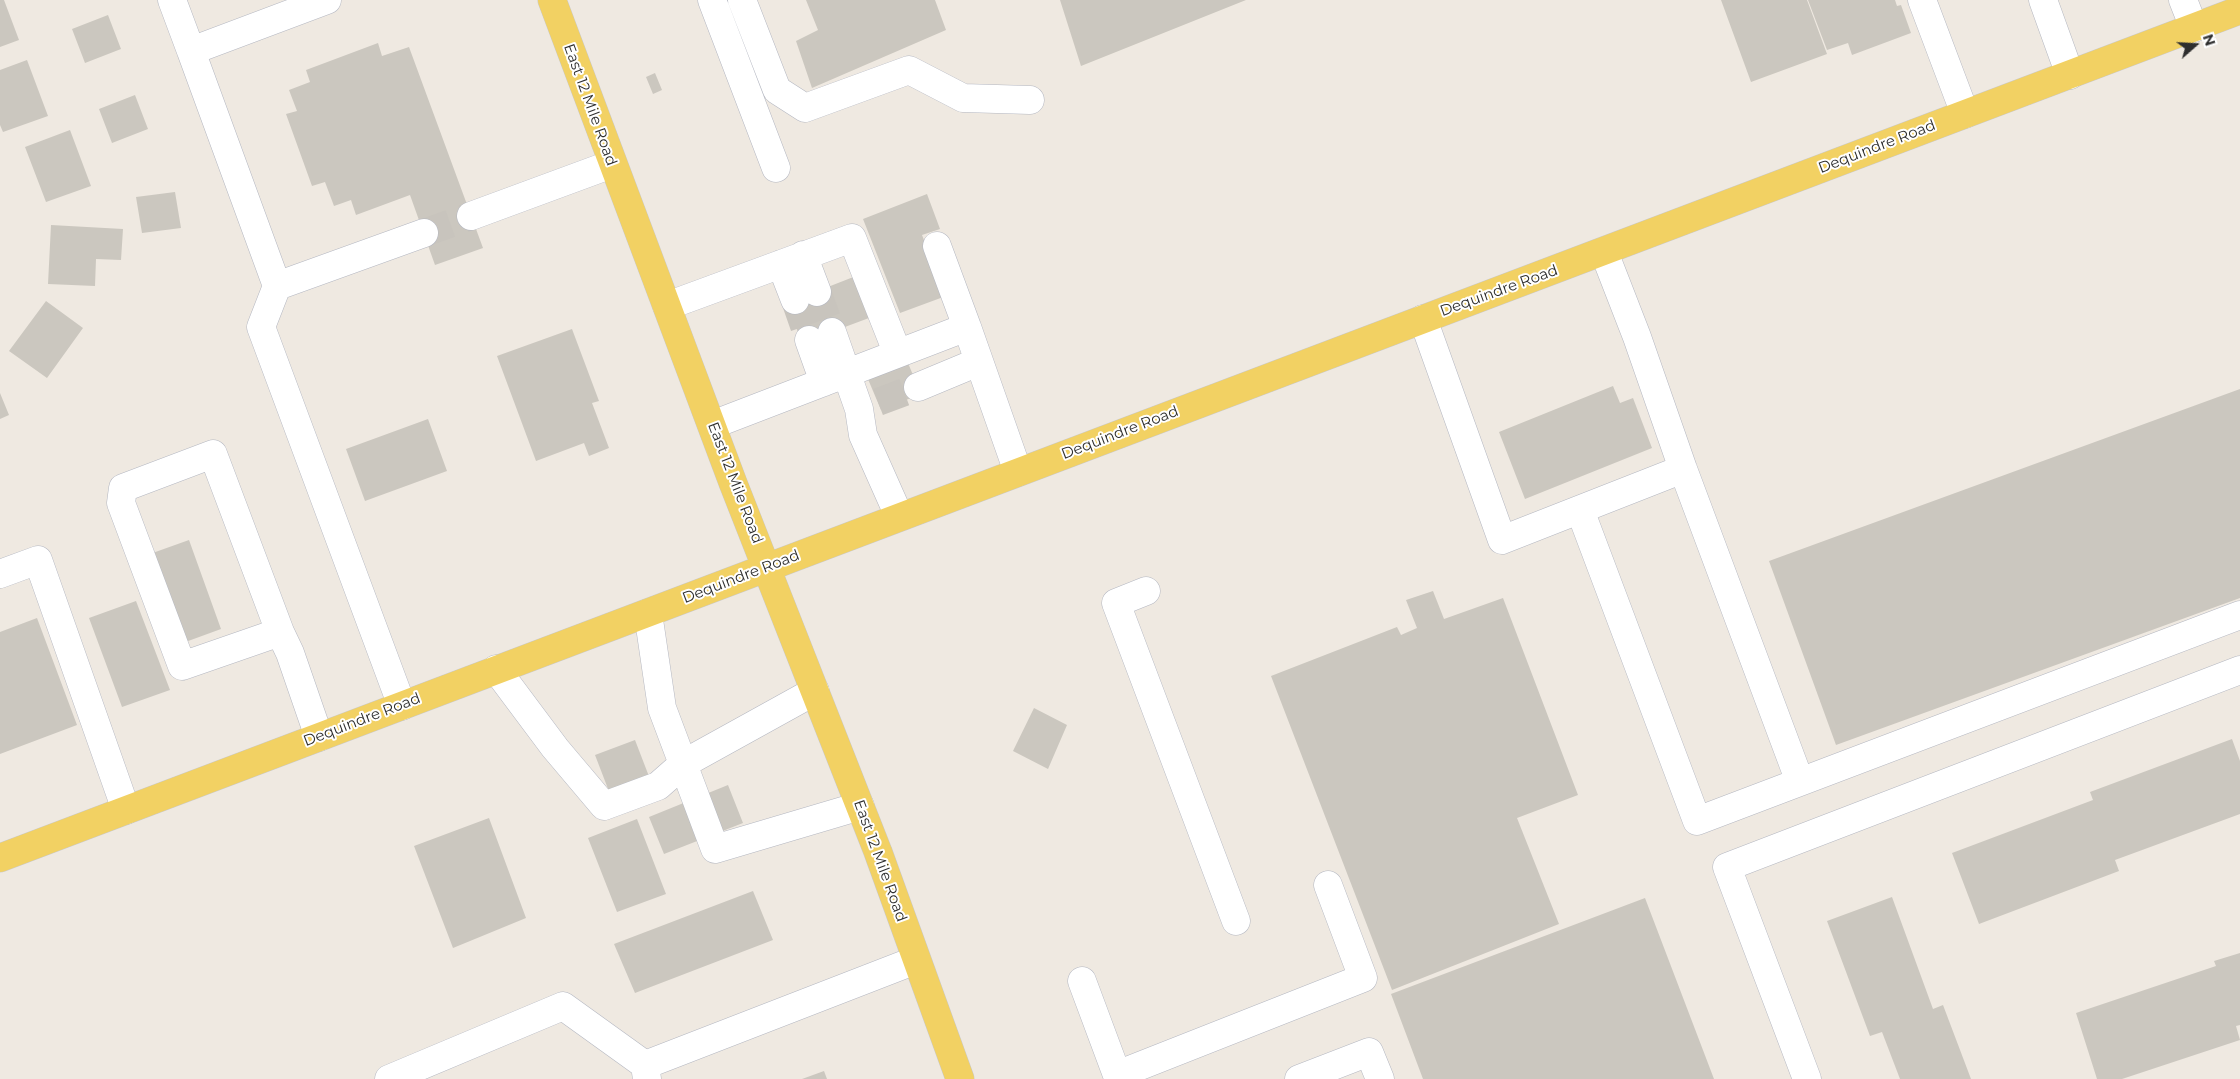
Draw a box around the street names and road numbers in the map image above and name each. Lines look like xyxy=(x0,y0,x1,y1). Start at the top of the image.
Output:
street label: East 12 Mile Road xyxy=(560,42,620,168)
street label: Dequindre Road xyxy=(1816,116,1938,178)
street label: Dequindre Road xyxy=(1438,261,1560,321)
street label: Dequindre Road xyxy=(1059,402,1181,464)
street label: East 12 Mile Road xyxy=(704,420,766,546)
street label: Dequindre Road xyxy=(680,546,802,608)
street label: Dequindre Road xyxy=(301,689,423,751)
street label: East 12 Mile Road xyxy=(850,798,910,924)

